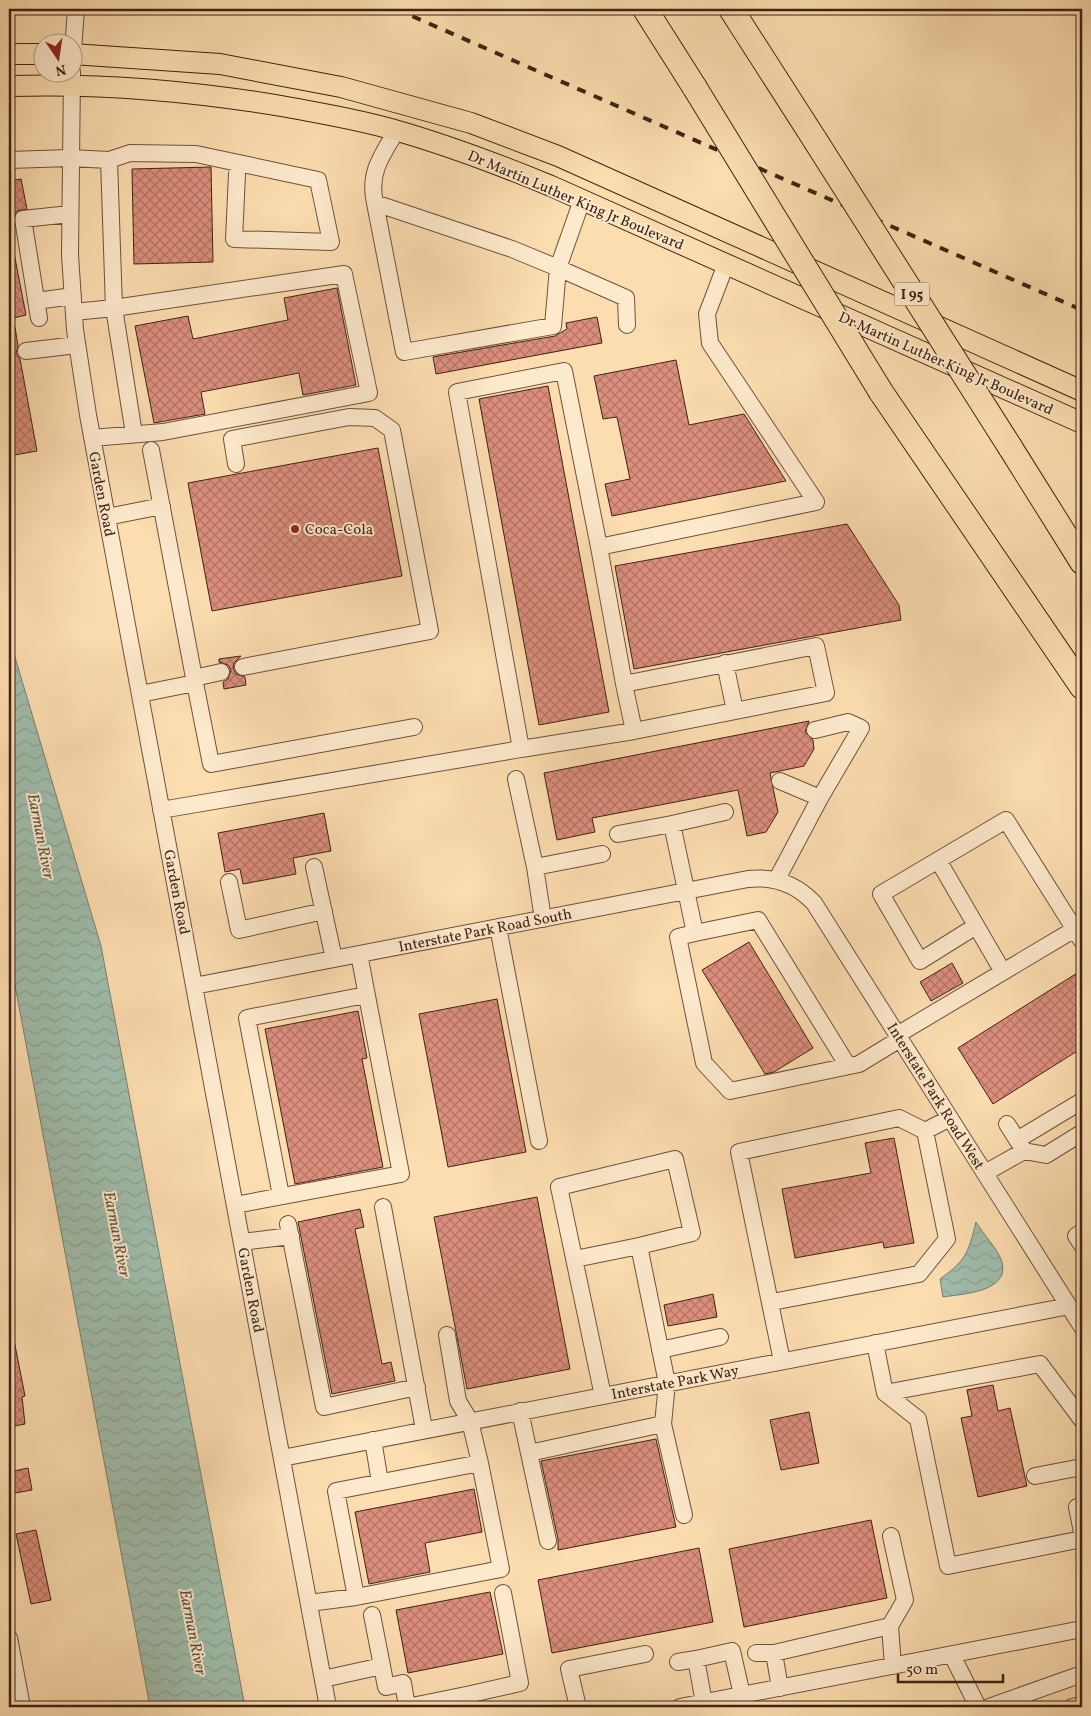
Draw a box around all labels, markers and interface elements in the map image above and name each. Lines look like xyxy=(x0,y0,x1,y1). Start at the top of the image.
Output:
north arrow xyxy=(32,32,82,82)
text: N xyxy=(53,59,68,80)
street label: Dr Martin Luther King Jr Boulevard xyxy=(464,146,687,257)
road number: I 95 xyxy=(894,282,930,306)
street label: Dr Martin Luther King Jr Boulevard xyxy=(835,307,1056,421)
street label: Garden Road xyxy=(82,450,119,539)
place label: Coca-Cola xyxy=(305,520,373,541)
marker: Coca-Cola xyxy=(289,523,301,535)
water label: Earman River xyxy=(21,792,59,882)
street label: Garden Road xyxy=(157,848,194,937)
street label: Interstate Park Road South xyxy=(397,904,574,959)
street label: Interstate Park Road West xyxy=(881,1019,989,1174)
water label: Earman River xyxy=(97,1190,135,1280)
street label: Garden Road xyxy=(231,1246,268,1335)
street label: Interstate Park Way xyxy=(610,1361,741,1406)
water label: Earman River xyxy=(173,1588,211,1678)
scale bar xyxy=(898,1651,1004,1683)
text: 50 m xyxy=(906,1660,938,1681)

